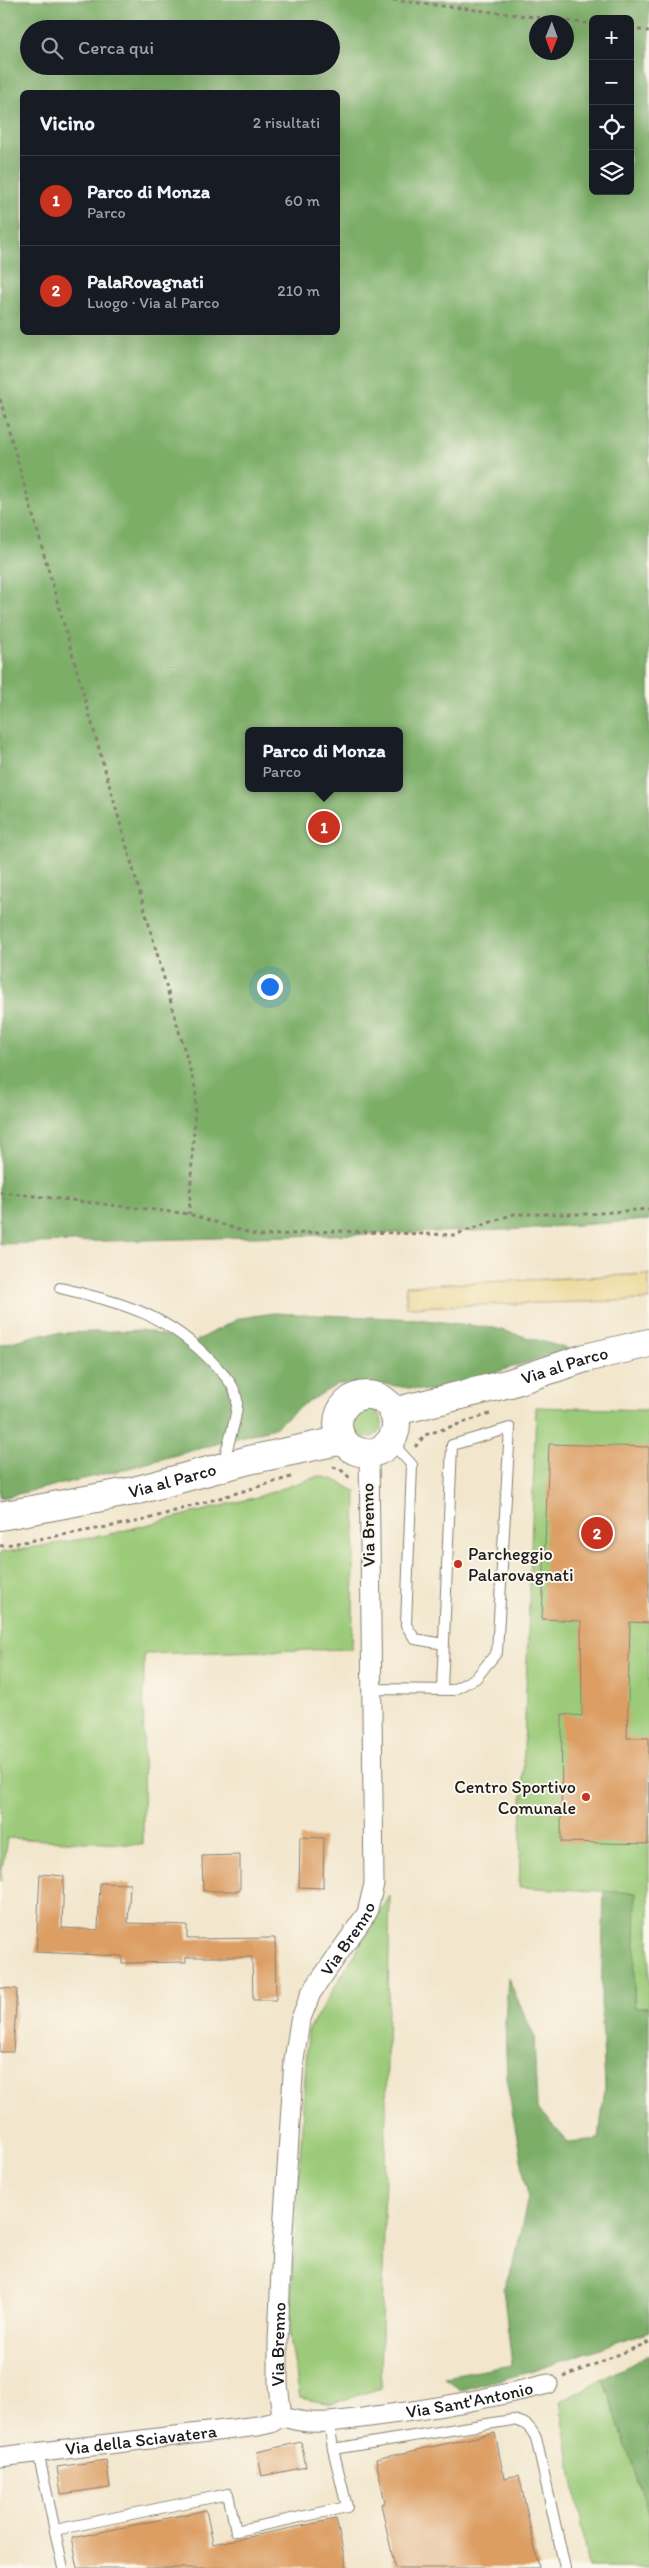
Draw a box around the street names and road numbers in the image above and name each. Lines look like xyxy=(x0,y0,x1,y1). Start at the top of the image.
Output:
street label: Via al Parco xyxy=(518,1342,610,1390)
street label: Via al Parco xyxy=(127,1458,219,1503)
street label: Via Brenno xyxy=(356,1483,380,1567)
street label: Via Brenno xyxy=(315,1900,380,1980)
street label: Via Brenno xyxy=(267,2302,291,2386)
street label: Via Sant'Antonio xyxy=(404,2377,535,2423)
street label: Via della Sciavatera xyxy=(64,2420,219,2460)

